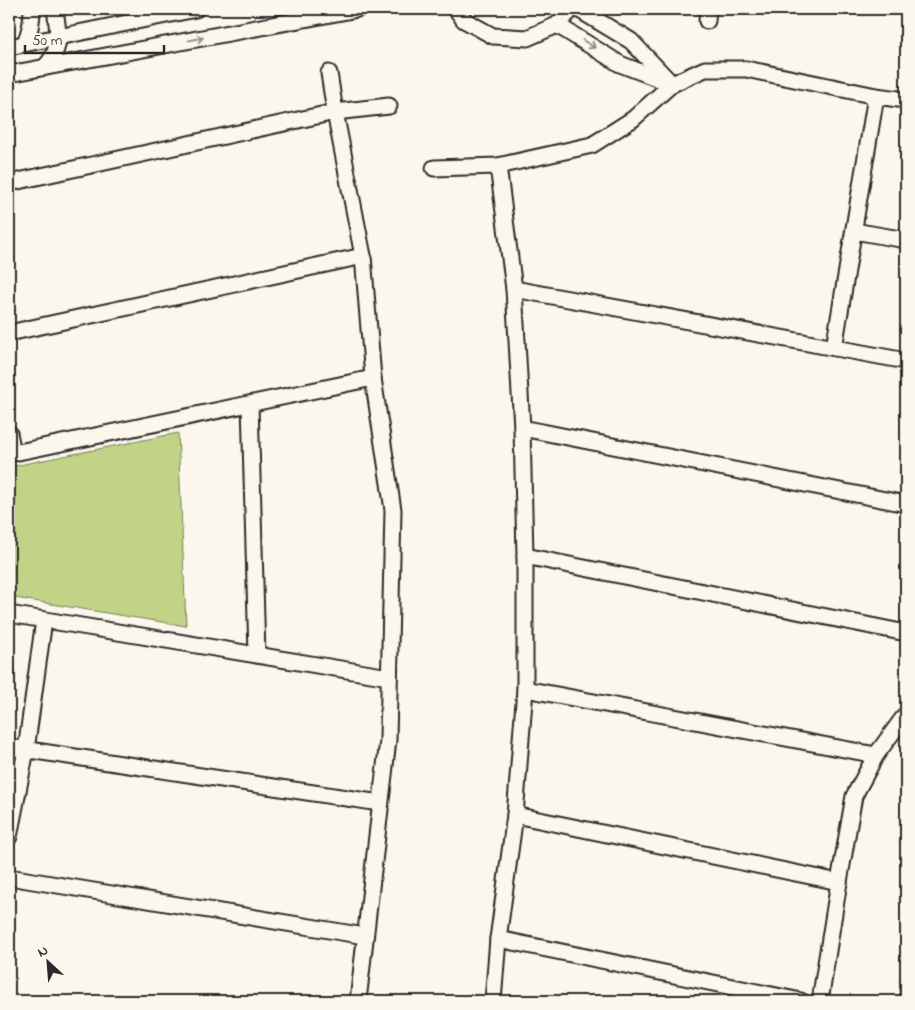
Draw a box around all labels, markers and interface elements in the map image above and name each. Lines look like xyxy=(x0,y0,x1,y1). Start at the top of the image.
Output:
scale bar xyxy=(25,22,164,54)
text: 50 m xyxy=(32,30,63,52)
one-way arrow xyxy=(188,33,204,43)
one-way arrow xyxy=(581,40,595,50)
north arrow xyxy=(22,938,72,988)
text: N xyxy=(34,940,52,963)

